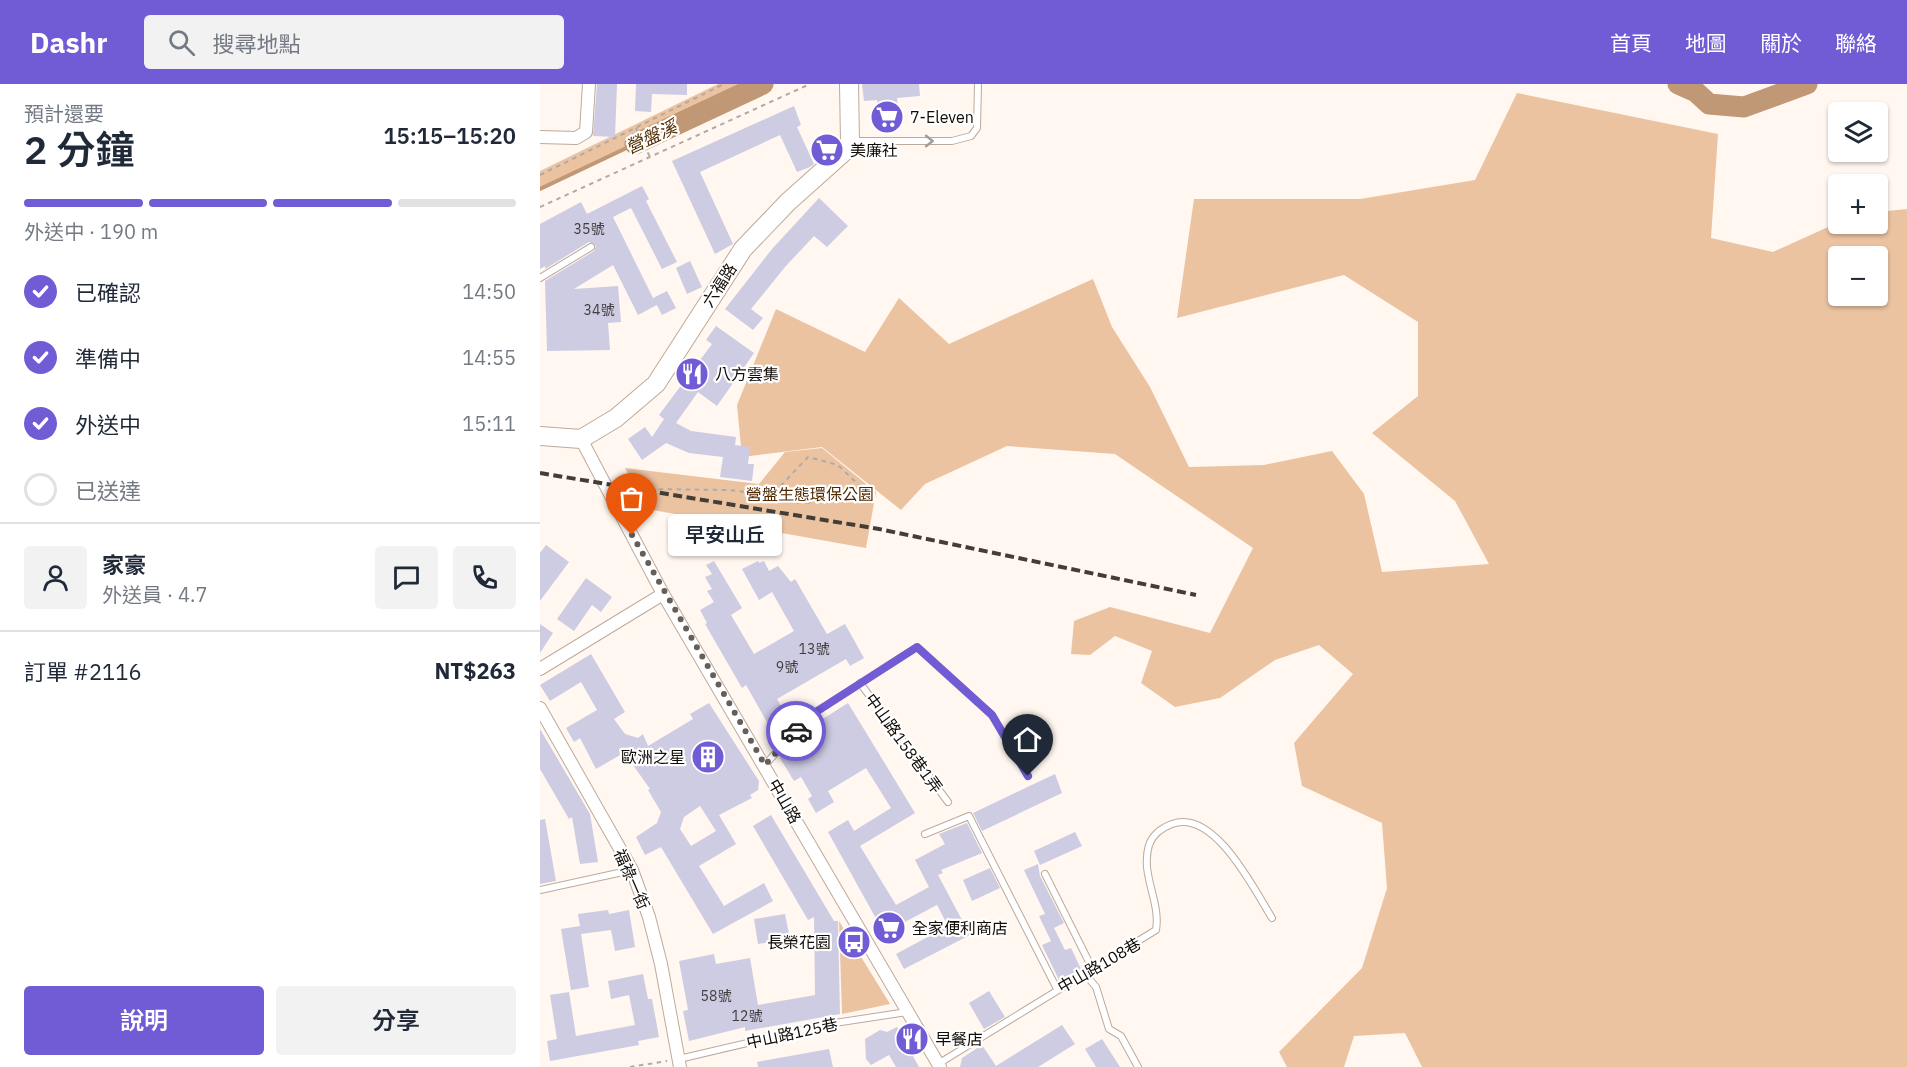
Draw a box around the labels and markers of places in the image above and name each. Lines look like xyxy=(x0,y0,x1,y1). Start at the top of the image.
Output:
supermarket icon: 7-Eleven xyxy=(869,99,905,135)
place label: 7-Eleven xyxy=(910,107,974,127)
supermarket icon: 美廉社 xyxy=(809,132,845,168)
place label: 美廉社 xyxy=(850,140,898,160)
restaurant icon: 八方雲集 xyxy=(674,356,710,392)
place label: 八方雲集 xyxy=(715,364,779,384)
pin xyxy=(606,473,657,535)
callout: 早安山丘 xyxy=(668,514,782,556)
pin xyxy=(1002,714,1053,776)
building icon: 歐洲之星 xyxy=(690,739,726,775)
place label: 歐洲之星 xyxy=(621,747,685,767)
supermarket icon: 全家便利商店 xyxy=(871,910,907,946)
place label: 全家便利商店 xyxy=(912,918,1008,938)
bus stop icon: 長榮花園 xyxy=(836,924,872,960)
place label: 長榮花園 xyxy=(767,932,831,952)
restaurant icon: 早餐店 xyxy=(894,1021,930,1057)
place label: 早餐店 xyxy=(935,1029,983,1049)

